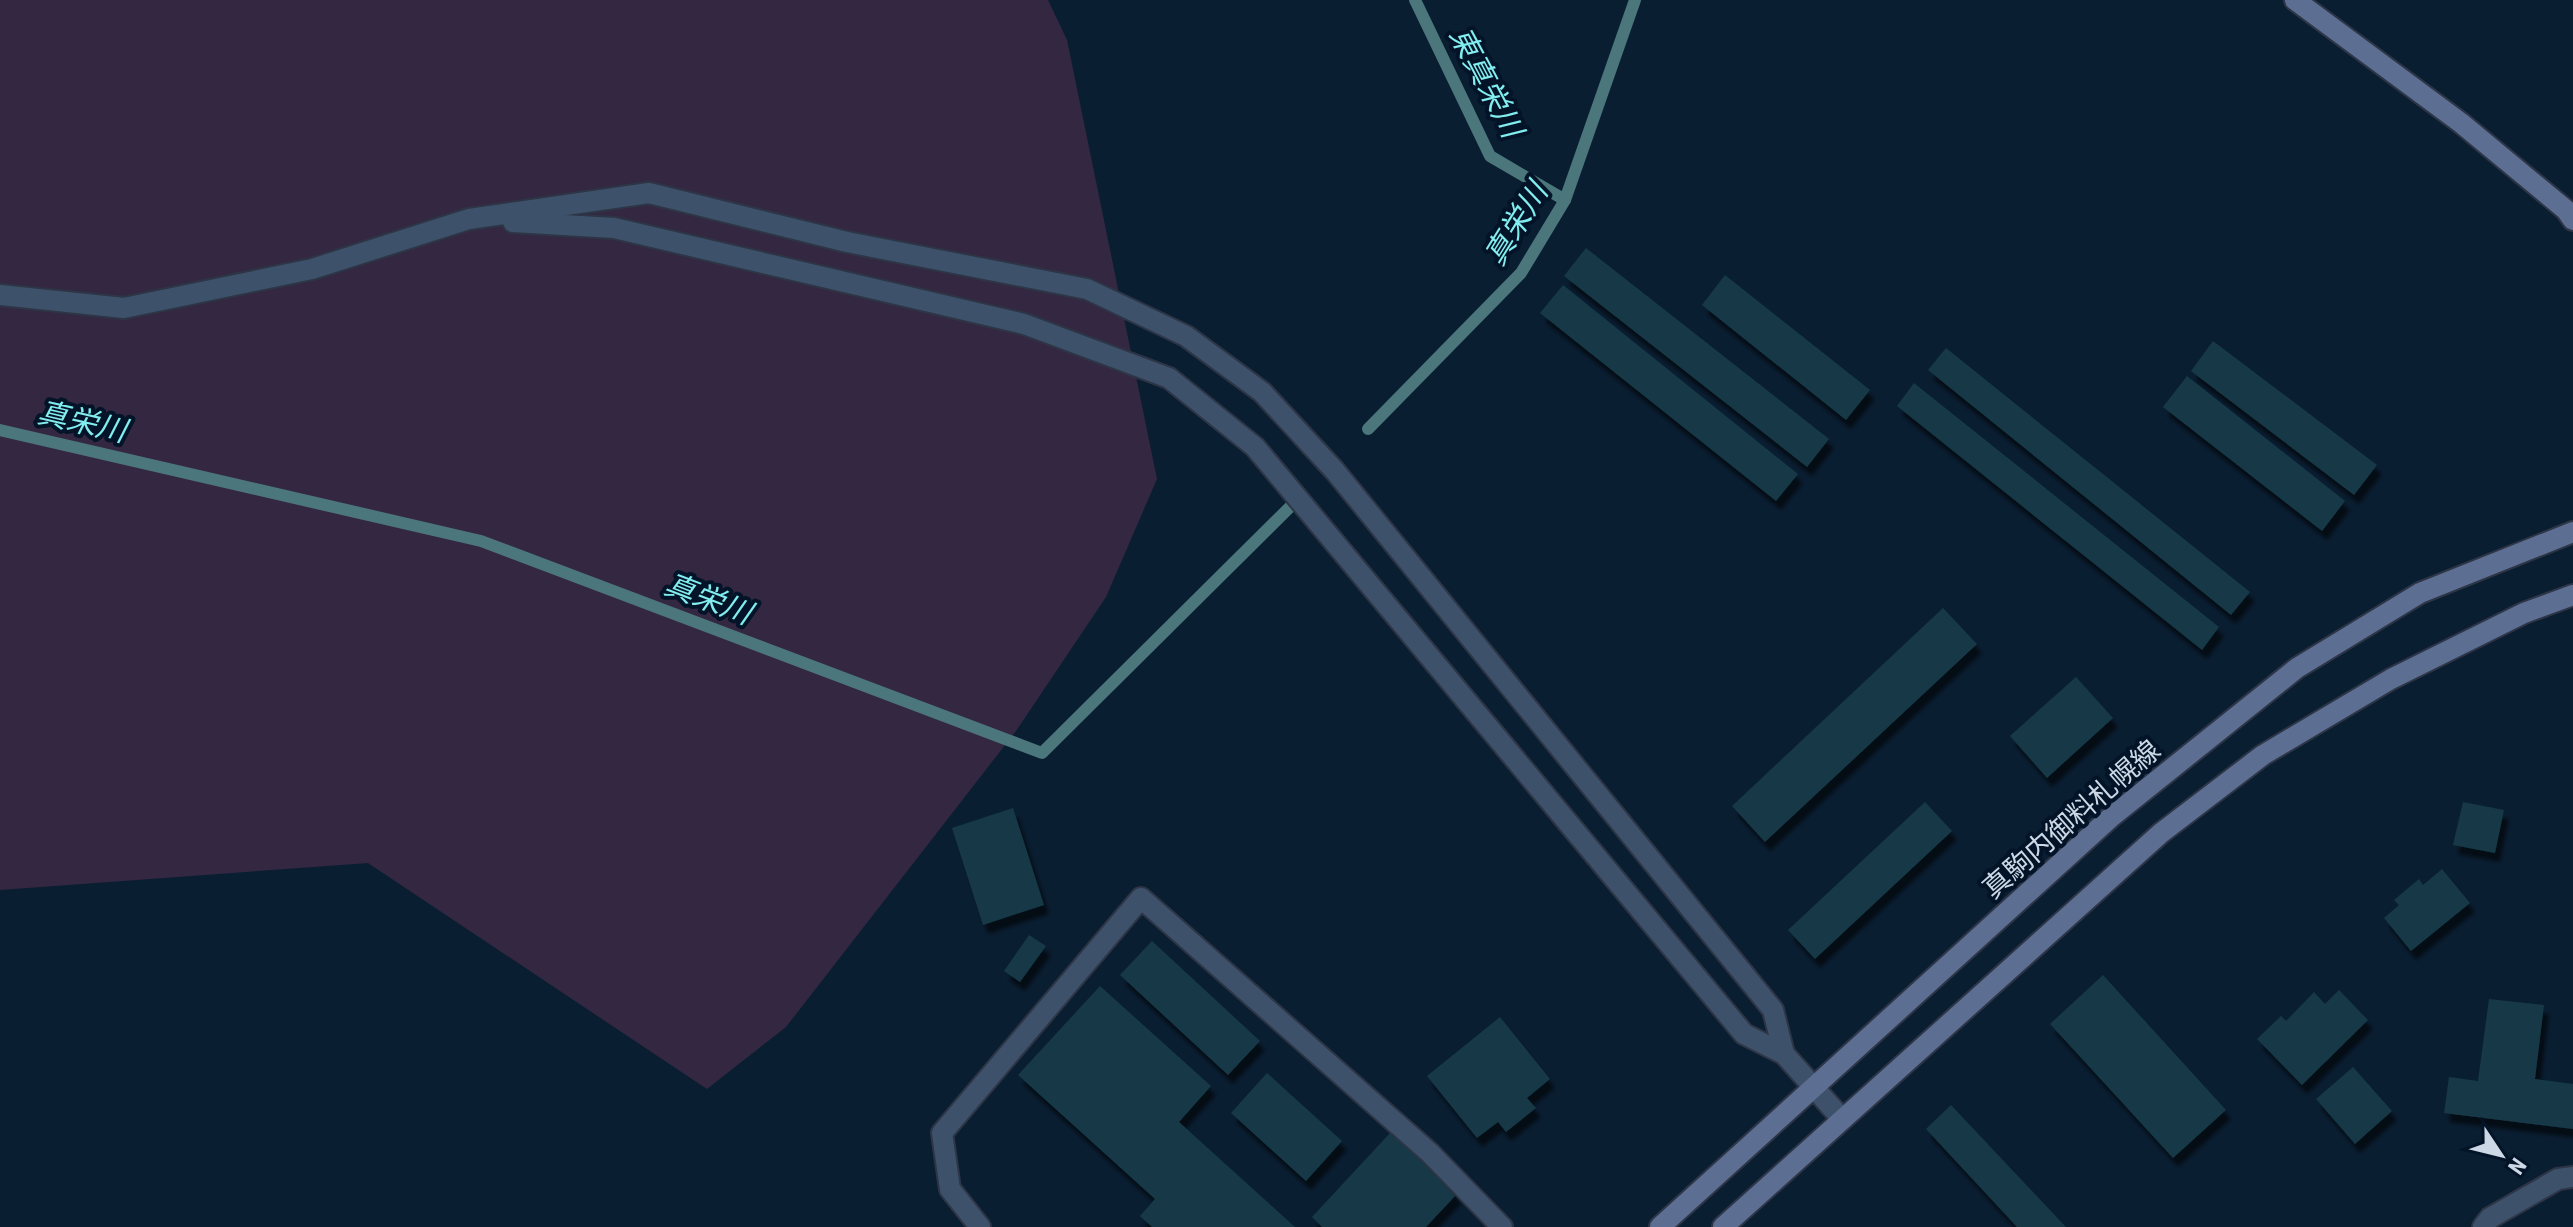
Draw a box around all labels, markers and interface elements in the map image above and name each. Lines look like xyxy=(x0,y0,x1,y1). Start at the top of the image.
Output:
water label: 東真栄川 xyxy=(1443,21,1531,146)
water label: 真栄川 xyxy=(1477,174,1556,271)
water label: 真栄川 xyxy=(34,394,133,449)
water label: 真栄川 xyxy=(660,566,759,632)
street label: 真駒内御料札幌線 xyxy=(1976,733,2167,905)
north arrow xyxy=(2461,1115,2541,1195)
text: N xyxy=(2503,1153,2531,1179)

